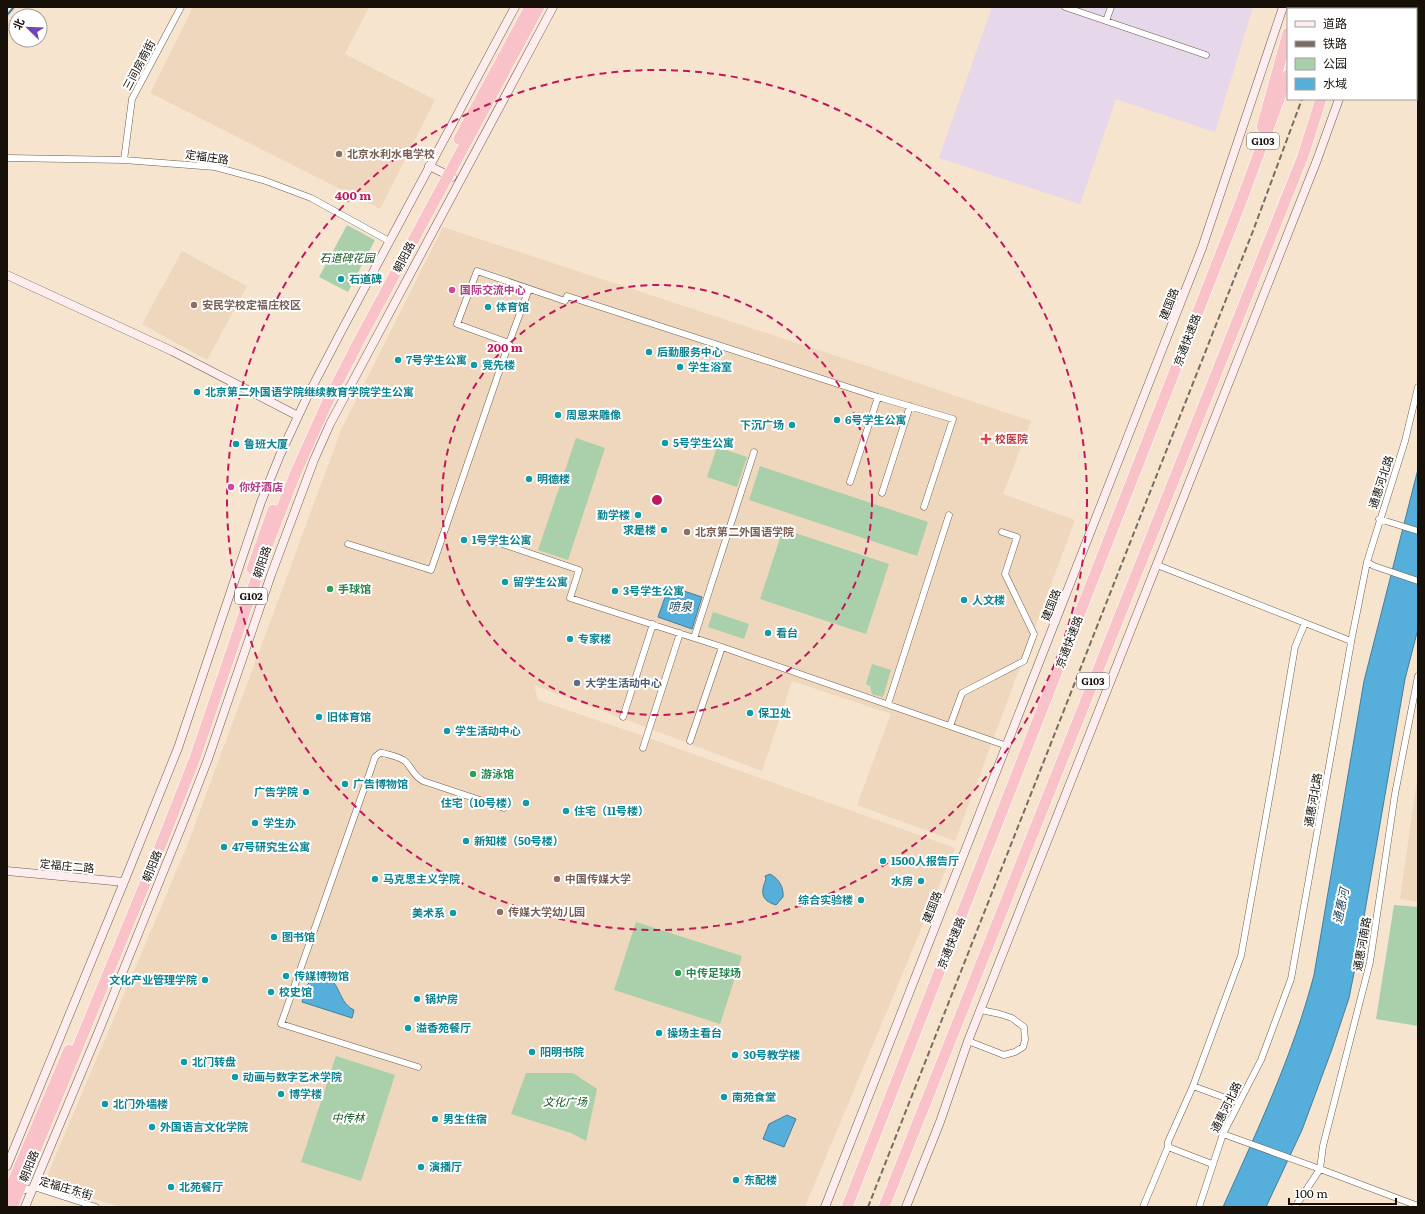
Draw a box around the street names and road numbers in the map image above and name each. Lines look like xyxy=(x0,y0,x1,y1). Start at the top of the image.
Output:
street label: 三间房南街 xyxy=(118,36,158,93)
road number: G103 xyxy=(1247,133,1279,149)
street label: 定福庄路 xyxy=(184,145,230,167)
street label: 朝阳路 xyxy=(388,238,418,275)
street label: 建国路 xyxy=(1155,285,1181,322)
street label: 京通快速路 xyxy=(1169,311,1203,368)
street label: 通惠河北路 xyxy=(1364,453,1396,510)
street label: 朝阳路 xyxy=(248,543,274,580)
street label: 建国路 xyxy=(1037,586,1063,623)
road number: G102 xyxy=(235,588,267,604)
street label: 京通快速路 xyxy=(1051,613,1085,670)
road number: G103 xyxy=(1077,673,1109,689)
street label: 通惠河北路 xyxy=(1299,771,1325,828)
street label: 朝阳路 xyxy=(137,847,165,884)
street label: 定福庄二路 xyxy=(39,855,95,875)
street label: 建国路 xyxy=(918,888,944,925)
street label: 京通快速路 xyxy=(932,914,968,971)
street label: 通惠河南路 xyxy=(1348,915,1374,972)
street label: 通惠河北路 xyxy=(1206,1078,1244,1135)
street label: 朝阳路 xyxy=(14,1147,42,1184)
street label: 定福庄东街 xyxy=(38,1172,95,1202)

